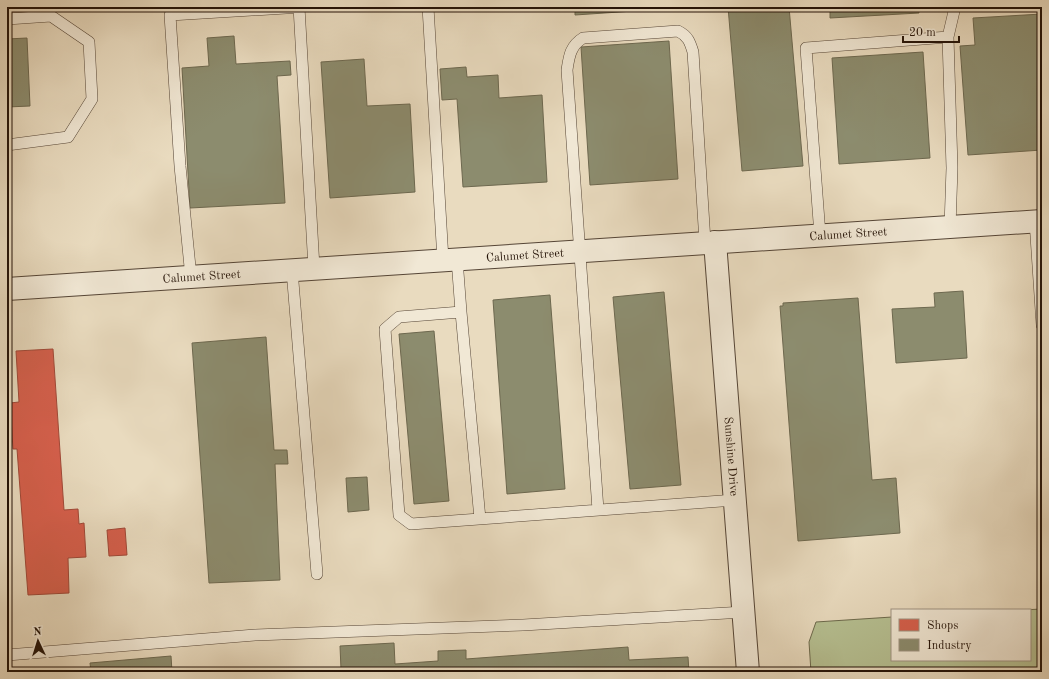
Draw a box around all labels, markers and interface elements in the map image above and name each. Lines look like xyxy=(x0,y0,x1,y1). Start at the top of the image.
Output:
scale bar xyxy=(903,18,959,44)
text: 20 m xyxy=(909,27,936,39)
street label: Calumet Street xyxy=(809,226,888,243)
street label: Calumet Street xyxy=(486,247,564,265)
street label: Calumet Street xyxy=(162,269,241,286)
street label: Sunshine Drive xyxy=(721,416,740,497)
legend xyxy=(891,609,1031,661)
text: Shops xyxy=(927,620,958,632)
north arrow xyxy=(18,621,58,661)
text: N xyxy=(33,627,43,638)
text: Industry xyxy=(927,640,972,652)

